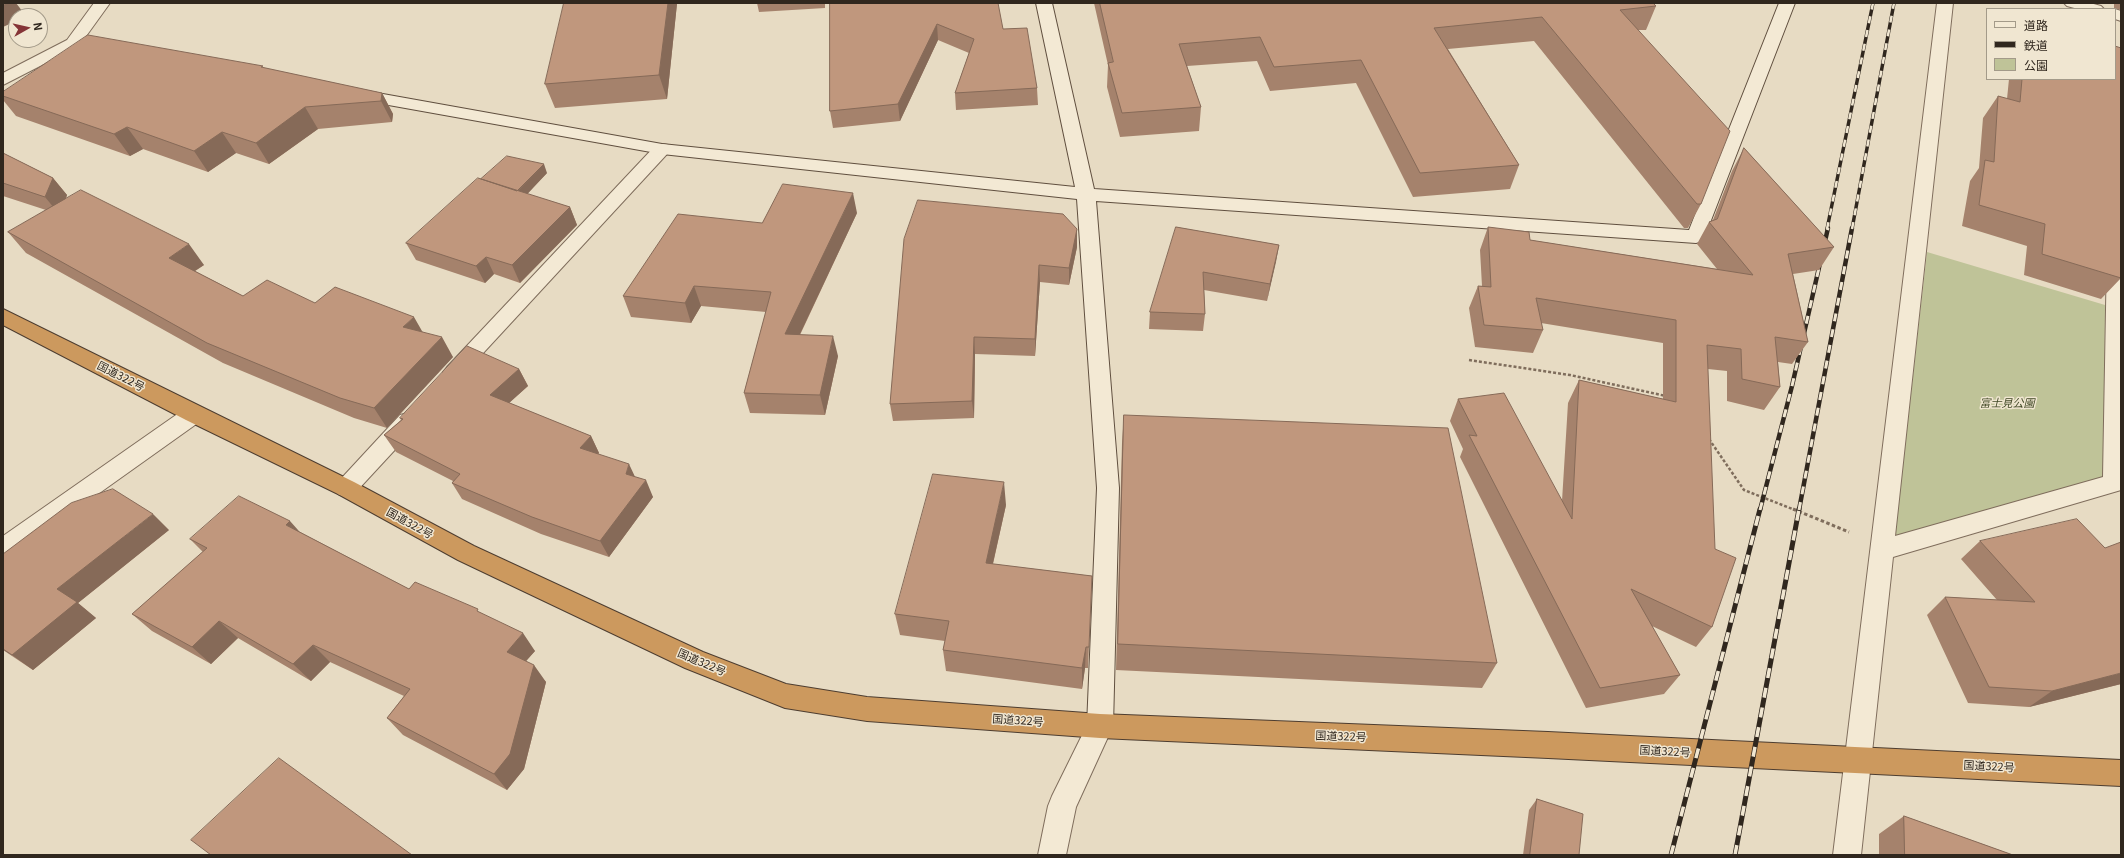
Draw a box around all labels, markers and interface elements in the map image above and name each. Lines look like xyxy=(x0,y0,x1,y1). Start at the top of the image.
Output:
north arrow xyxy=(8,8,48,48)
legend xyxy=(1986,8,2116,80)
text: 道路 xyxy=(2024,16,2048,33)
text: N xyxy=(30,21,47,32)
text: 鉄道 xyxy=(2024,36,2048,53)
text: 公園 xyxy=(2024,56,2048,73)
street label: 国道322号 xyxy=(95,358,147,394)
park label: 富士見公園 xyxy=(1980,396,2034,410)
street label: 国道322号 xyxy=(384,505,436,541)
street label: 国道322号 xyxy=(676,646,728,678)
street label: 国道322号 xyxy=(992,712,1044,728)
street label: 国道322号 xyxy=(1315,729,1367,743)
street label: 国道322号 xyxy=(1639,743,1691,759)
street label: 国道322号 xyxy=(1963,758,2015,774)

